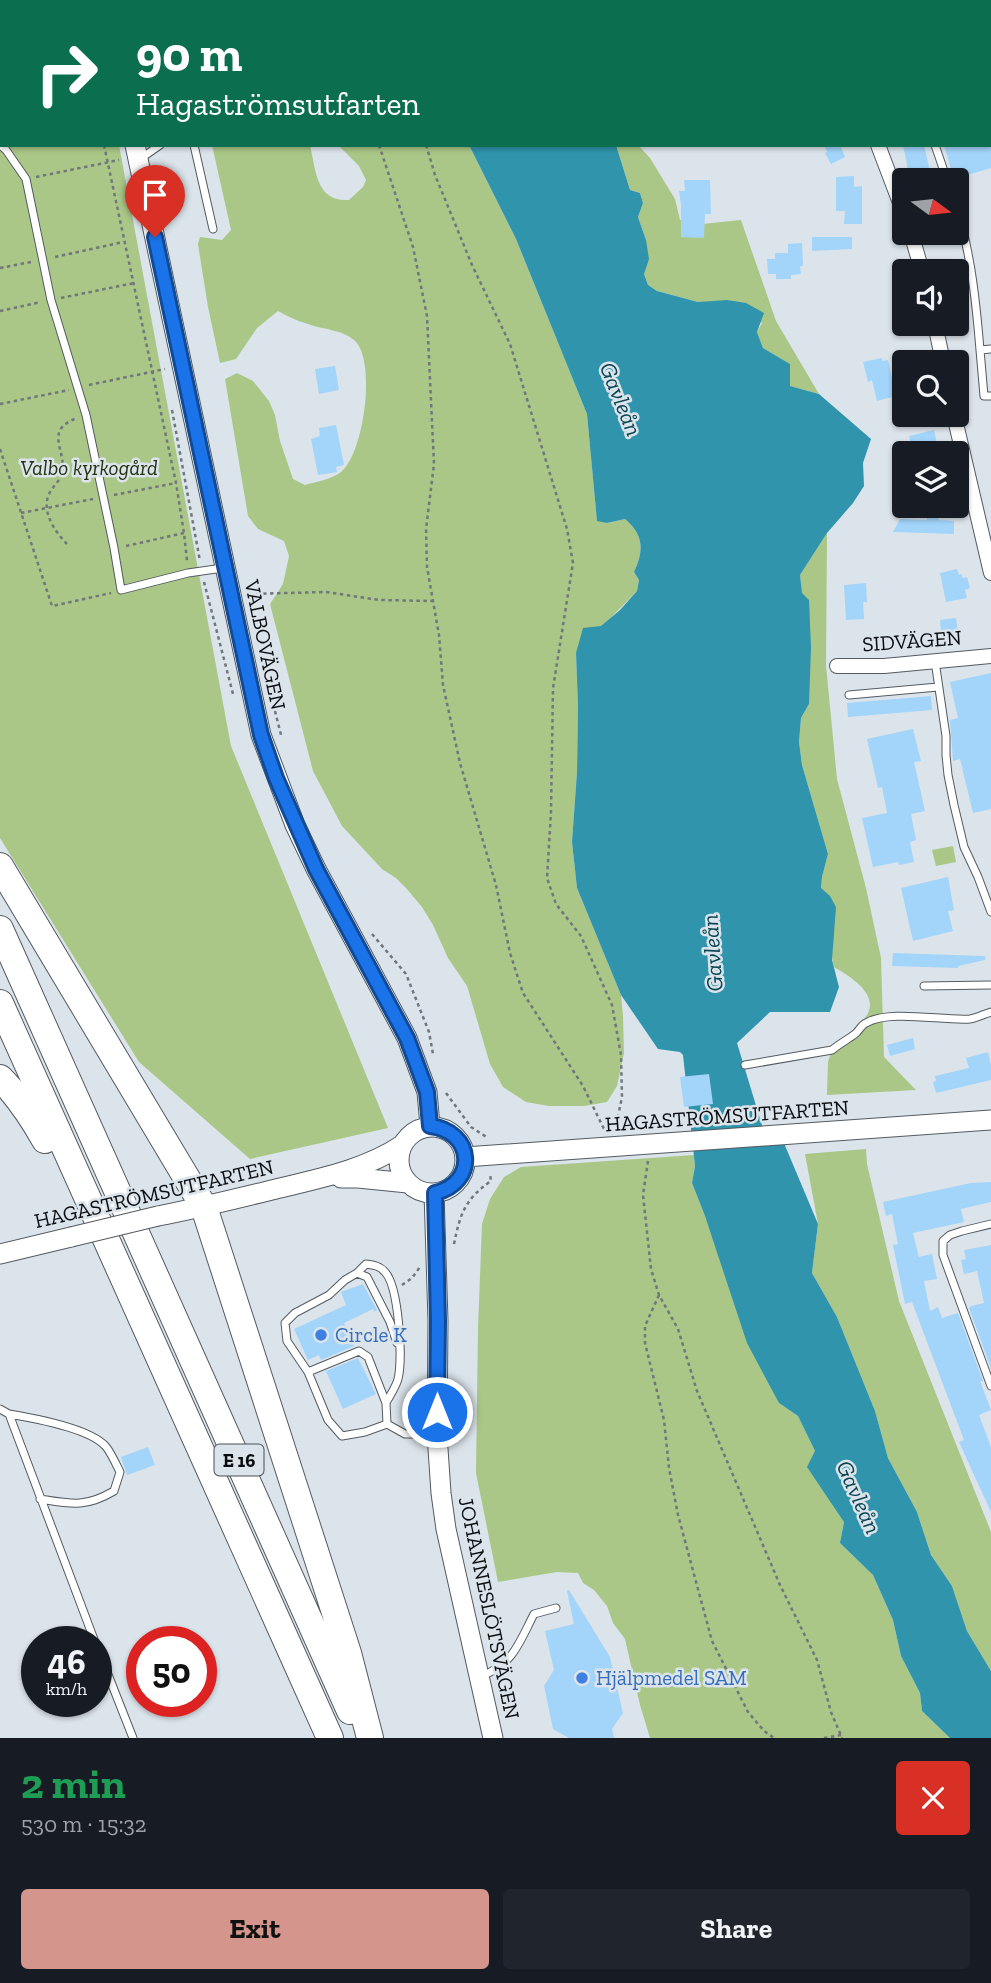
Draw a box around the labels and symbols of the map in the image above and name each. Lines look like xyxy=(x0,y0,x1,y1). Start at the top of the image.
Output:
pin xyxy=(125,165,185,237)
north arrow xyxy=(892,168,970,245)
water label: Gavleån xyxy=(594,358,648,440)
park label: Valbo kyrkogård xyxy=(20,455,158,480)
street label: VALBOVÄGEN xyxy=(239,577,291,712)
street label: SIDVÄGEN xyxy=(861,625,963,656)
water label: Gavleån xyxy=(695,914,729,992)
street label: HAGASTRÖMSUTFARTEN xyxy=(604,1094,850,1137)
street label: HAGASTRÖMSUTFARTEN xyxy=(32,1154,276,1233)
place label: Circle K xyxy=(335,1322,407,1347)
marker: Circle K xyxy=(313,1327,329,1343)
position arrow xyxy=(400,1375,474,1449)
road number: E 16 xyxy=(215,1444,264,1476)
water label: Gavleån xyxy=(831,1456,887,1538)
street label: JOHANNESLÖTSVÄGEN xyxy=(454,1494,525,1721)
speed limit sign: 50 xyxy=(126,1626,217,1717)
place label: Hjälpmedel SAM xyxy=(596,1665,747,1691)
marker: Hjälpmedel SAM xyxy=(574,1670,590,1686)

